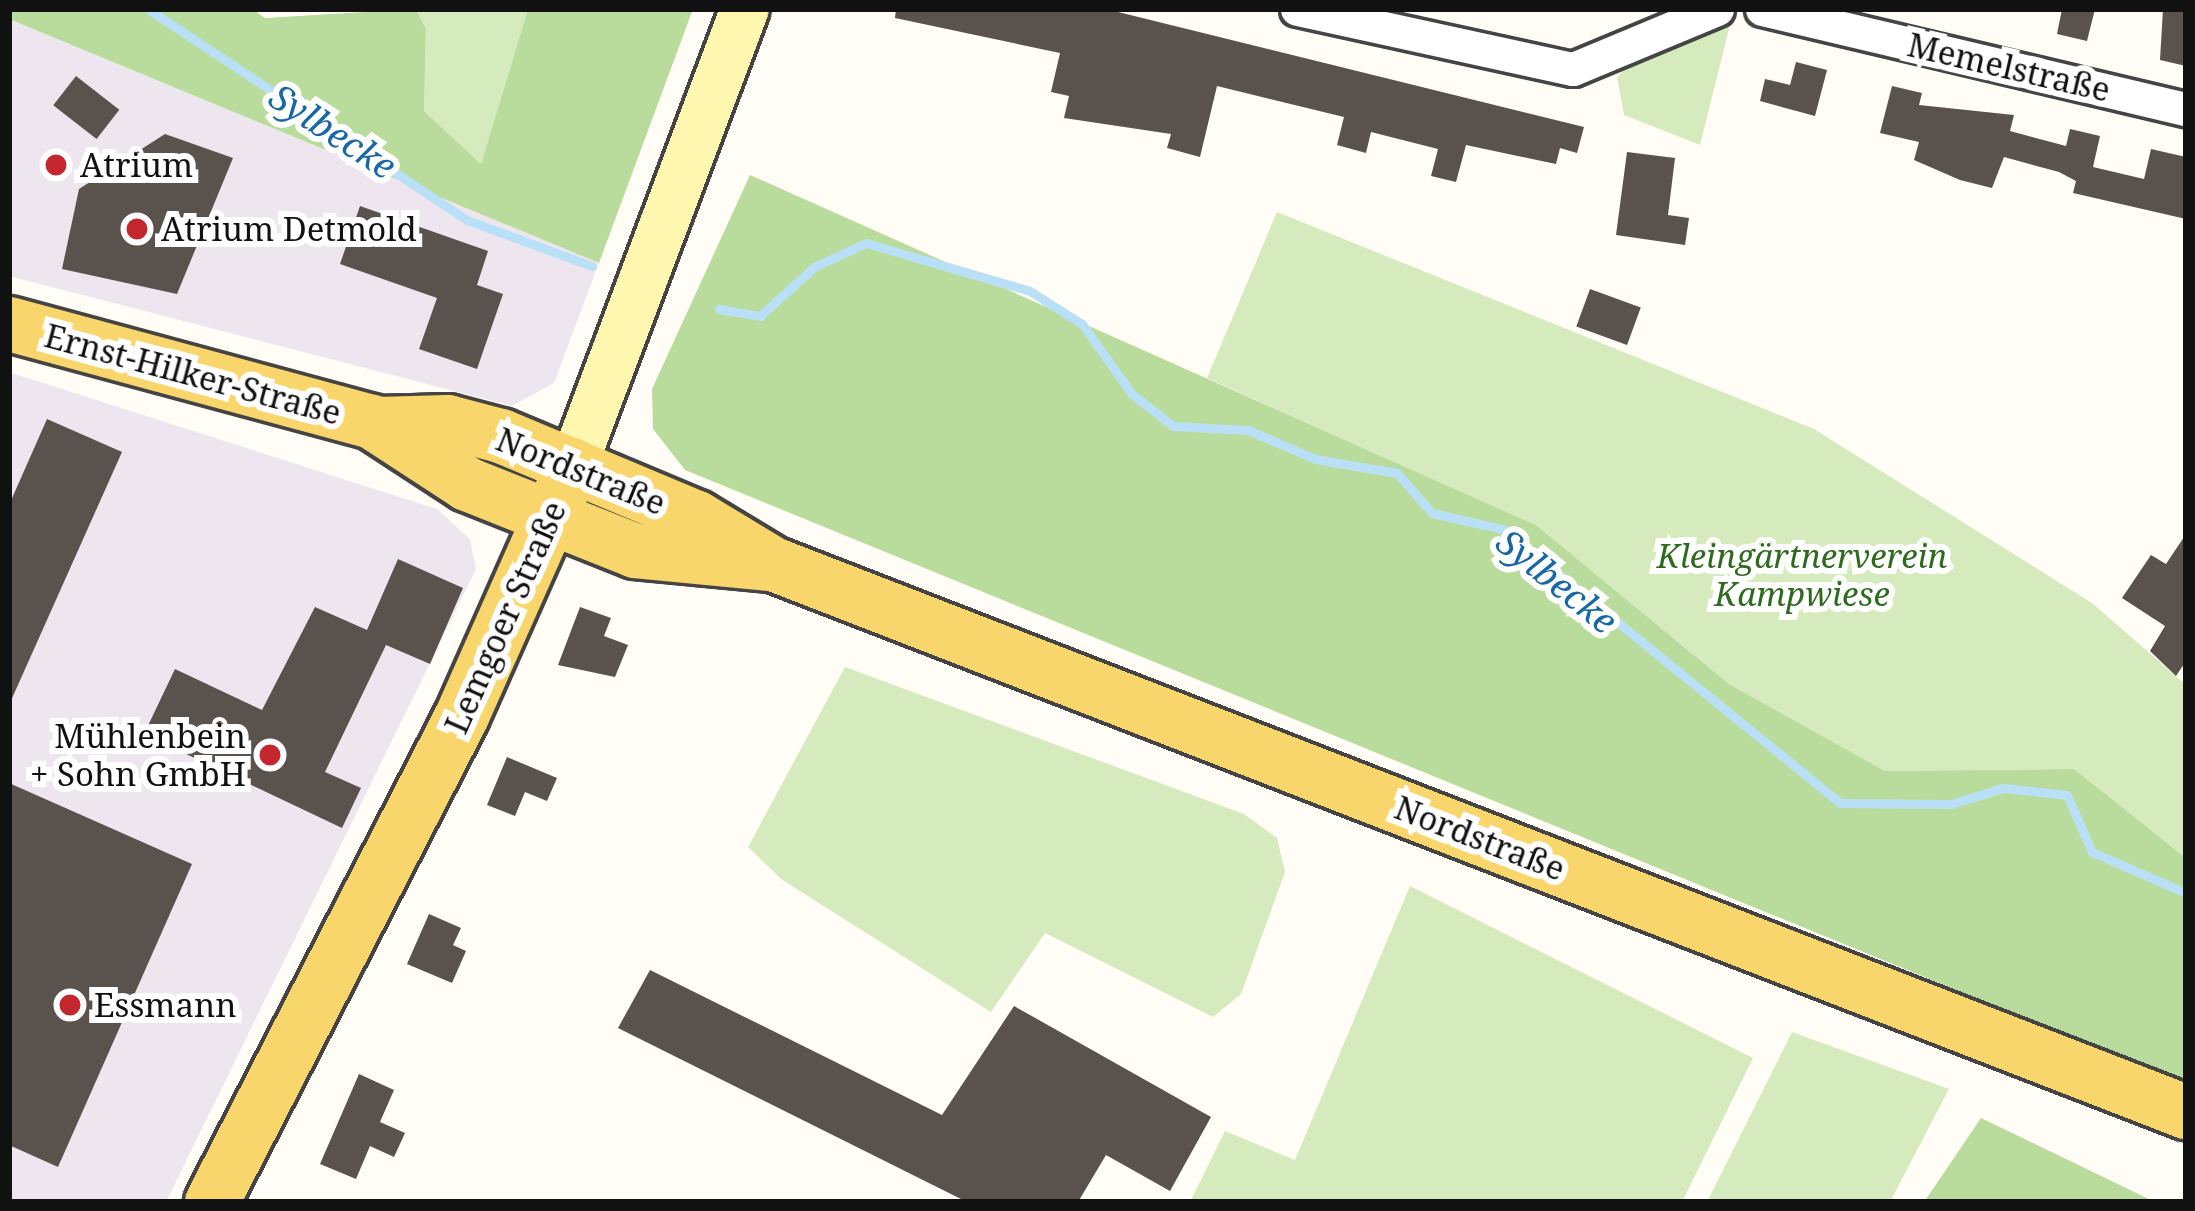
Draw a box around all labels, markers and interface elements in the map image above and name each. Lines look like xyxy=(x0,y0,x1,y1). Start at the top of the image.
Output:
street label: Memelstraße xyxy=(1904,24,2114,110)
water label: Sylbecke xyxy=(262,74,404,188)
place label: Atrium xyxy=(80,145,193,185)
marker: Atrium xyxy=(43,152,69,178)
place label: Atrium Detmold xyxy=(161,209,417,249)
marker: Atrium Detmold xyxy=(124,216,150,242)
street label: Ernst-Hilker-Straße xyxy=(40,315,346,433)
street label: Nordstraße xyxy=(491,419,671,523)
street label: Lemgoer Straße xyxy=(436,495,574,739)
water label: Sylbecke xyxy=(1488,520,1626,642)
park label: Kleingärtnerverein Kampwiese xyxy=(1657,536,1947,614)
place label: Mühlenbein + Sohn GmbH xyxy=(30,716,246,794)
marker: Mühlenbein + Sohn GmbH xyxy=(257,742,283,768)
street label: Nordstraße xyxy=(1389,787,1571,889)
place label: Essmann xyxy=(94,985,237,1025)
marker: Essmann xyxy=(57,992,83,1018)

